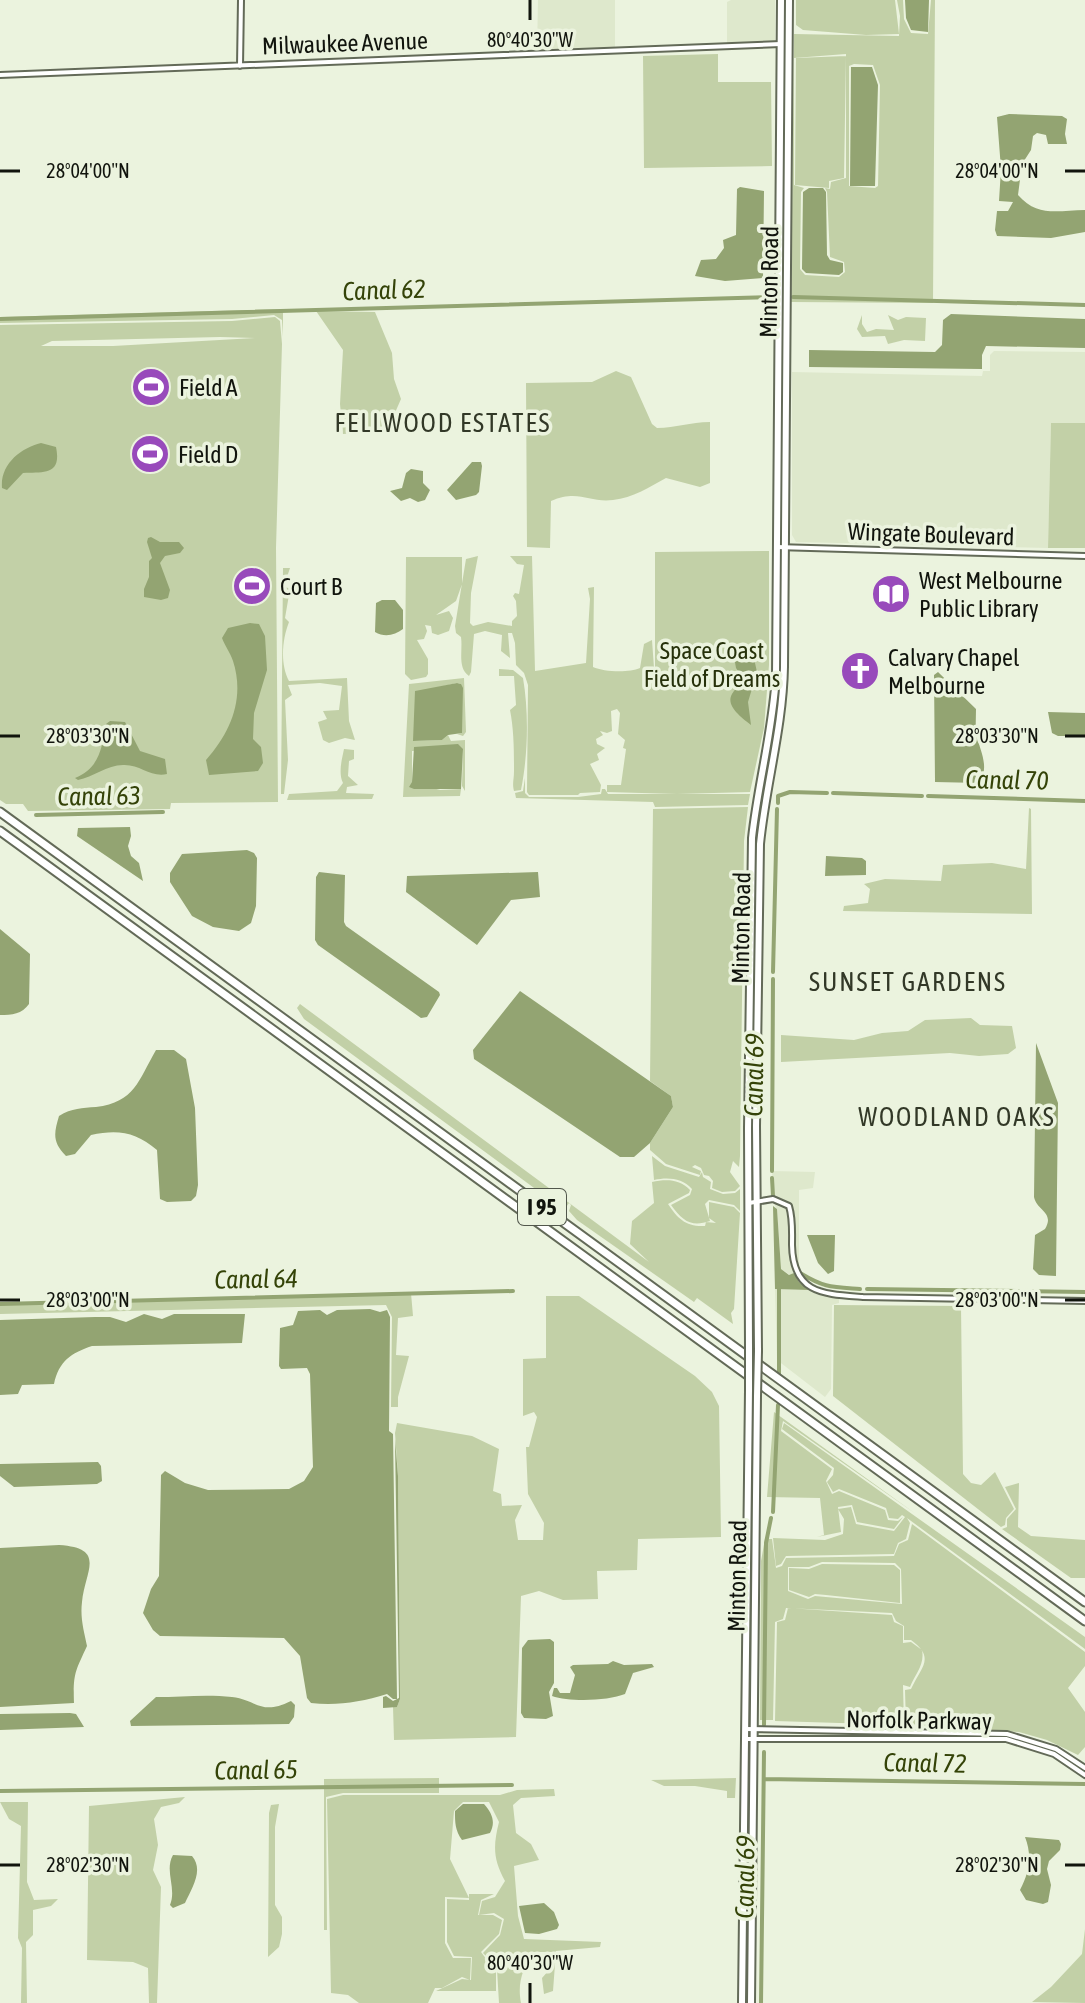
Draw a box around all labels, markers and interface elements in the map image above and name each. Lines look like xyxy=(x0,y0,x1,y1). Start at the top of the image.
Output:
street label: Milwaukee Avenue xyxy=(262,27,428,59)
text: 80°40'30"W xyxy=(487,28,574,51)
text: 28°04'00"N xyxy=(46,159,130,182)
text: 28°04'00"N xyxy=(955,159,1039,182)
street label: Minton Road xyxy=(755,226,783,338)
water label: Canal 62 xyxy=(342,274,426,306)
sports icon: Field A xyxy=(130,366,172,408)
place label: Field A xyxy=(179,374,238,401)
district label: FELLWOOD ESTATES xyxy=(335,408,551,438)
sports icon: Field D xyxy=(129,433,171,475)
place label: Field D xyxy=(178,441,238,468)
street label: Wingate Boulevard xyxy=(847,518,1015,550)
sports icon: Court B xyxy=(231,565,273,607)
place label: West Melbourne Public Library xyxy=(919,567,1062,622)
place label: Court B xyxy=(280,573,343,600)
library icon: West Melbourne Public Library xyxy=(870,573,912,615)
park label: Space Coast Field of Dreams xyxy=(644,637,780,692)
place label: Calvary Chapel Melbourne xyxy=(888,644,1020,699)
church icon: Calvary Chapel Melbourne xyxy=(839,650,881,692)
text: 28°03'30"N xyxy=(46,724,130,747)
text: 28°03'30"N xyxy=(955,724,1039,747)
water label: Canal 70 xyxy=(965,764,1049,796)
water label: Canal 63 xyxy=(57,780,141,812)
street label: Minton Road xyxy=(727,872,755,984)
district label: SUNSET GARDENS xyxy=(809,967,1007,997)
water label: Canal 69 xyxy=(738,1033,770,1117)
district label: WOODLAND OAKS xyxy=(858,1102,1056,1132)
road number: I 95 xyxy=(518,1189,566,1225)
water label: Canal 64 xyxy=(214,1263,298,1295)
text: 28°03'00"N xyxy=(46,1288,130,1311)
text: 28°03'00"N xyxy=(955,1288,1039,1311)
street label: Minton Road xyxy=(723,1520,751,1632)
street label: Norfolk Parkway xyxy=(846,1705,992,1735)
water label: Canal 72 xyxy=(883,1747,967,1779)
water label: Canal 65 xyxy=(214,1754,298,1786)
water label: Canal 69 xyxy=(729,1835,761,1919)
text: 28°02'30"N xyxy=(46,1853,130,1876)
text: 28°02'30"N xyxy=(955,1853,1039,1876)
text: 80°40'30"W xyxy=(487,1951,574,1974)

